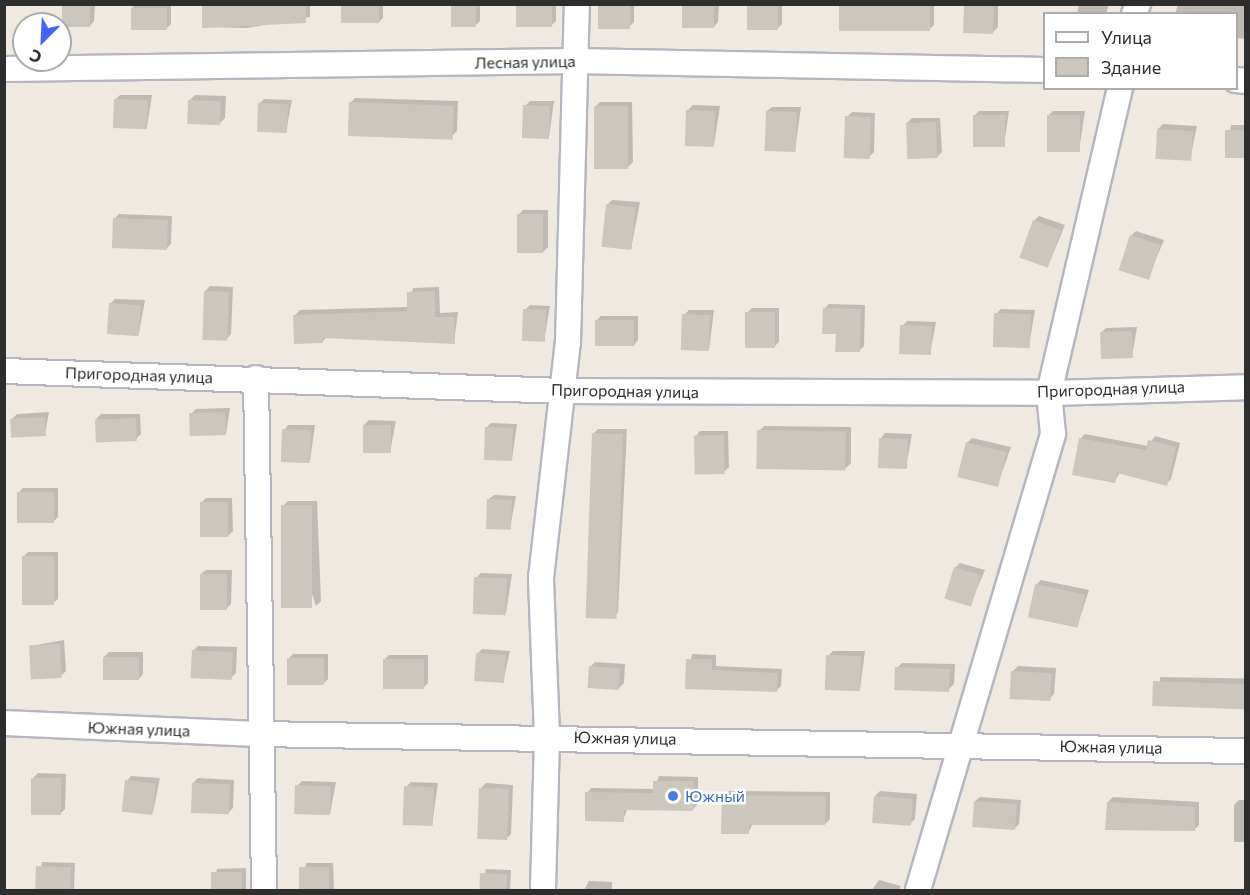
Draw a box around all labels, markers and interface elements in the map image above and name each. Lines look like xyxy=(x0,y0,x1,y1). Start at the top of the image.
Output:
north arrow xyxy=(12,12,72,72)
legend xyxy=(1043,12,1238,90)
text: Улица xyxy=(1101,26,1152,48)
text: С xyxy=(26,46,44,68)
street label: Лесная улица xyxy=(474,52,576,72)
text: Здание xyxy=(1101,56,1161,78)
street label: Пригородная улица xyxy=(65,363,213,387)
street label: Пригородная улица xyxy=(1037,377,1185,401)
street label: Пригородная улица xyxy=(551,380,699,402)
street label: Южная улица xyxy=(87,718,191,740)
street label: Южная улица xyxy=(574,728,676,748)
street label: Южная улица xyxy=(1060,737,1162,757)
place label: Южный xyxy=(685,786,745,806)
marker: Южный xyxy=(666,789,680,803)

